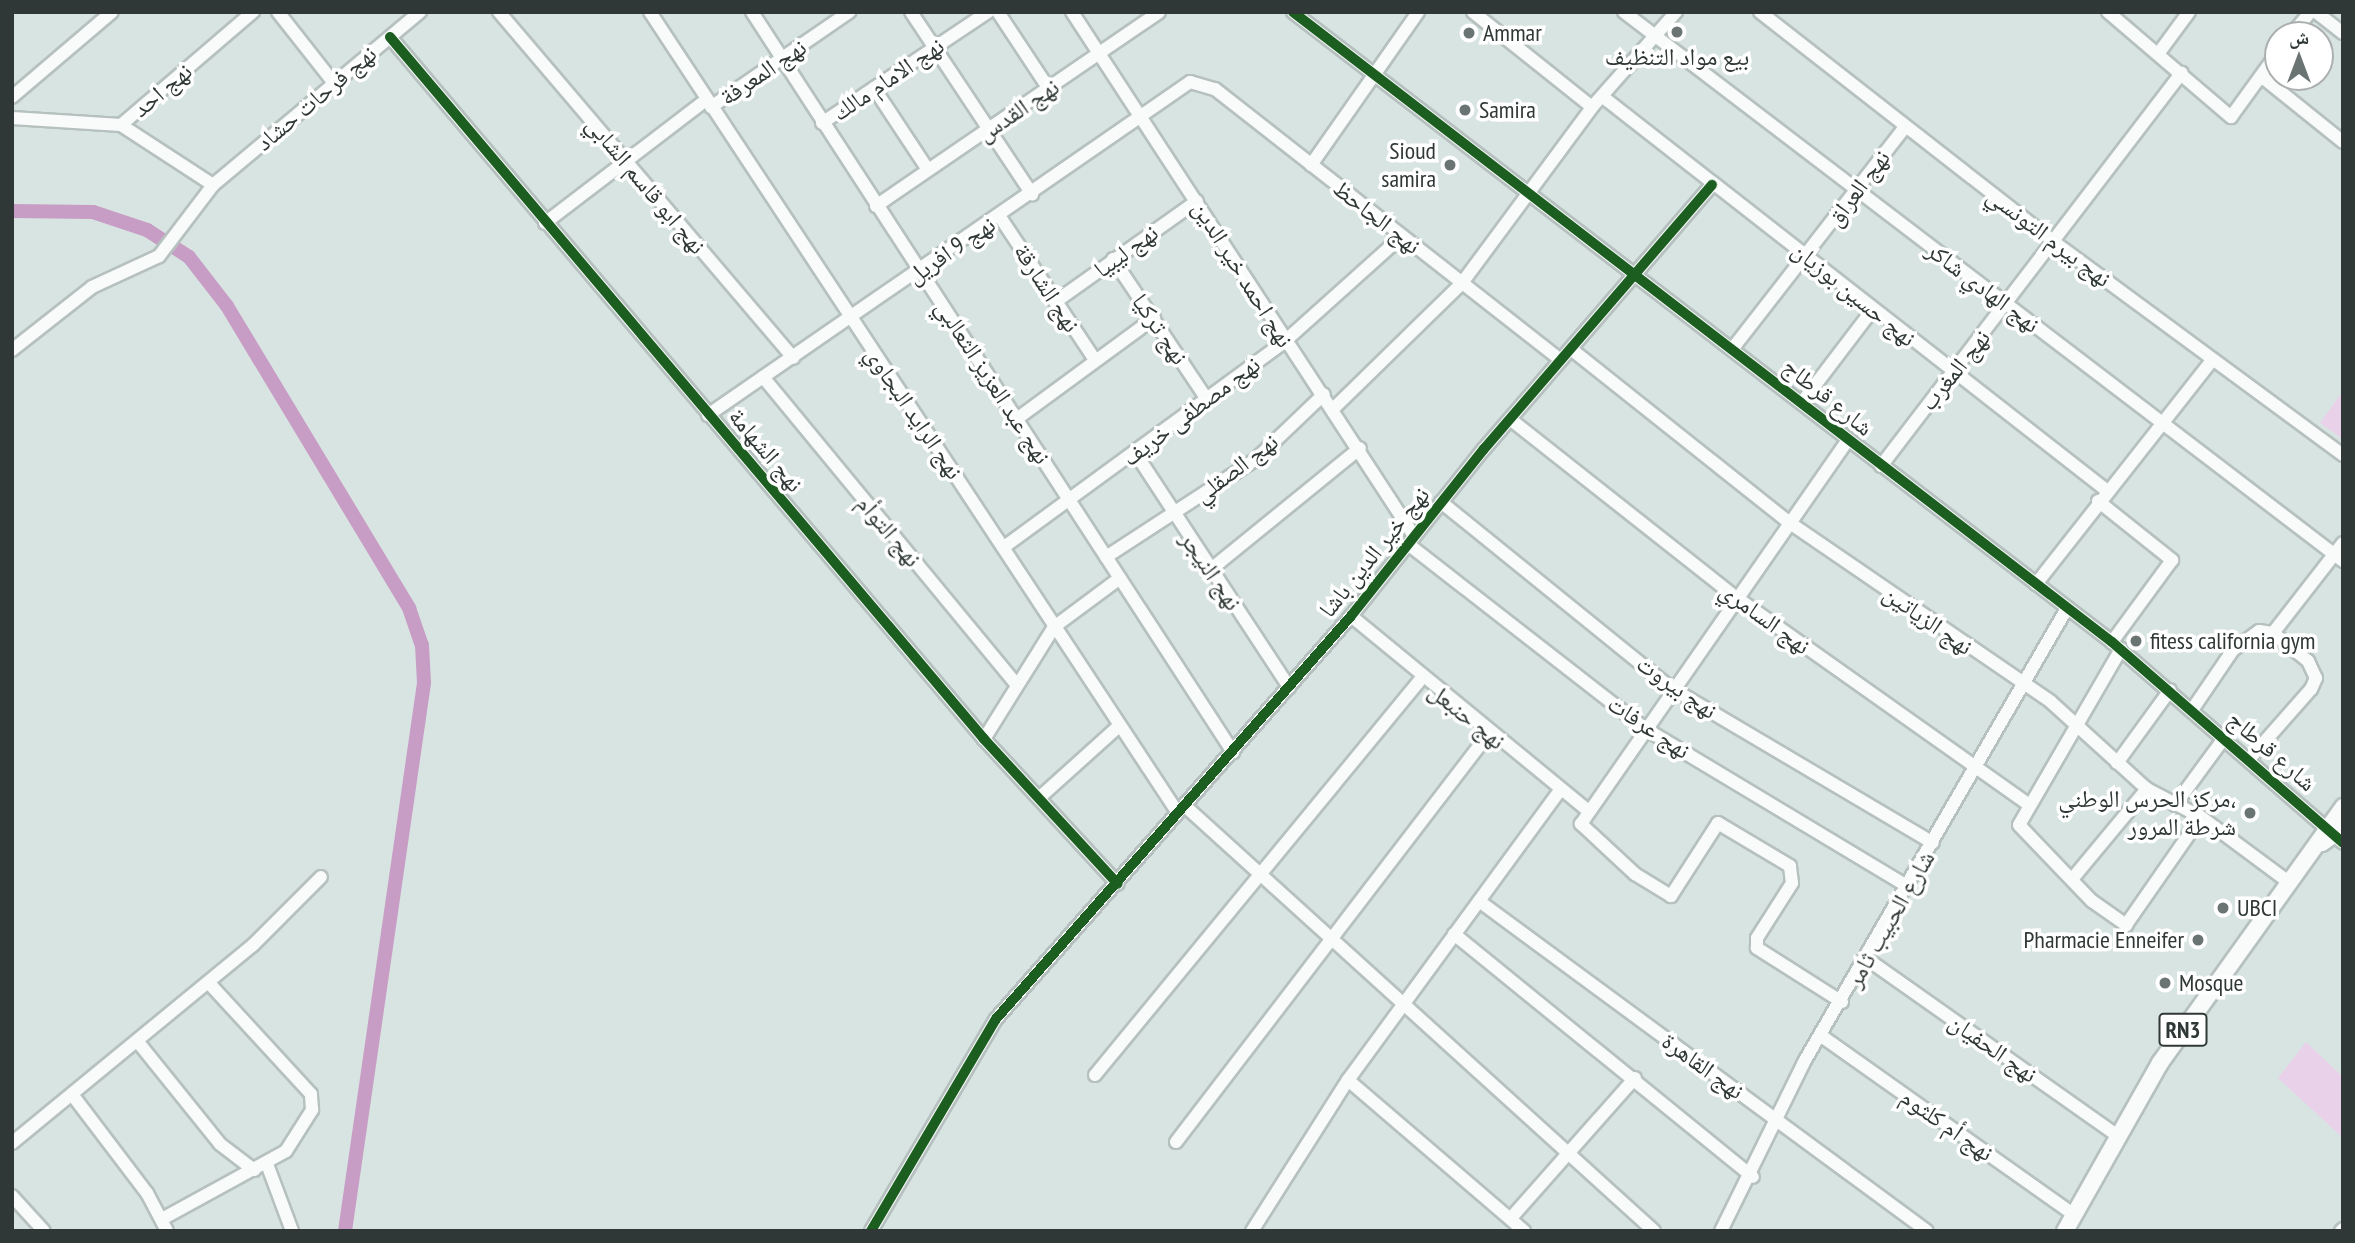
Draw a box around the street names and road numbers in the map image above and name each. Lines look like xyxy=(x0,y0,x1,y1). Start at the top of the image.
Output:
street label: نهج الامام مالك xyxy=(827,31,949,127)
street label: نهج المعرفة xyxy=(714,33,812,111)
street label: نهج فرحات حشاد xyxy=(250,39,382,157)
street label: نهج احد xyxy=(126,57,198,123)
street label: نهج القدس xyxy=(972,72,1064,148)
street label: نهج ابو قاسم الشابي xyxy=(580,110,712,260)
street label: نهج العراق xyxy=(1820,144,1896,232)
street label: نهج الجاحظ xyxy=(1327,174,1427,260)
street label: نهج بيرم التونسي xyxy=(1981,181,2117,293)
street label: نهج احمد خير الدين xyxy=(1186,195,1300,353)
street label: نهج 9 افريل xyxy=(901,210,1001,290)
street label: نهج ليبيا xyxy=(1088,218,1164,284)
street label: نهج حسين بوزيان xyxy=(1786,235,1922,353)
street label: نهج الهادي شاكر xyxy=(1921,235,2045,339)
street label: نهج الشارقة xyxy=(1008,238,1086,338)
street label: نهج تركيا xyxy=(1126,288,1194,370)
street label: نهج عبد العزيز الثعالبي xyxy=(929,295,1057,469)
street label: نهج المغرب xyxy=(1914,324,1996,416)
street label: نهج الرايد البجاوي xyxy=(859,341,969,485)
street label: نهج مصطفى خريف xyxy=(1116,350,1266,472)
street label: شارع قرطاج xyxy=(1777,352,1879,442)
street label: نهج الشهامة xyxy=(723,402,809,498)
street label: نهج الصقلي xyxy=(1188,427,1284,509)
street label: نهج خير الدين باشا xyxy=(1313,481,1435,623)
street label: نهج التوأم xyxy=(851,489,927,573)
street label: نهج النيجر xyxy=(1174,526,1248,616)
street label: نهج السامري xyxy=(1714,575,1816,661)
street label: نهج الزياتين xyxy=(1878,579,1978,661)
street label: نهج بيروت xyxy=(1631,649,1723,725)
street label: نهج حنبعل xyxy=(1423,676,1511,756)
street label: نهج عرفات xyxy=(1602,689,1696,765)
street label: شارع قرطاج xyxy=(2222,705,2322,797)
street label: شارع الحبيب ثامر xyxy=(1839,846,1941,992)
street label: نهج الحفيان xyxy=(1943,1007,2043,1089)
road number: RN3 xyxy=(2158,1010,2208,1050)
street label: نهج القاهرة xyxy=(1656,1027,1750,1105)
street label: نهج أم كلثوم xyxy=(1895,1083,1999,1167)

